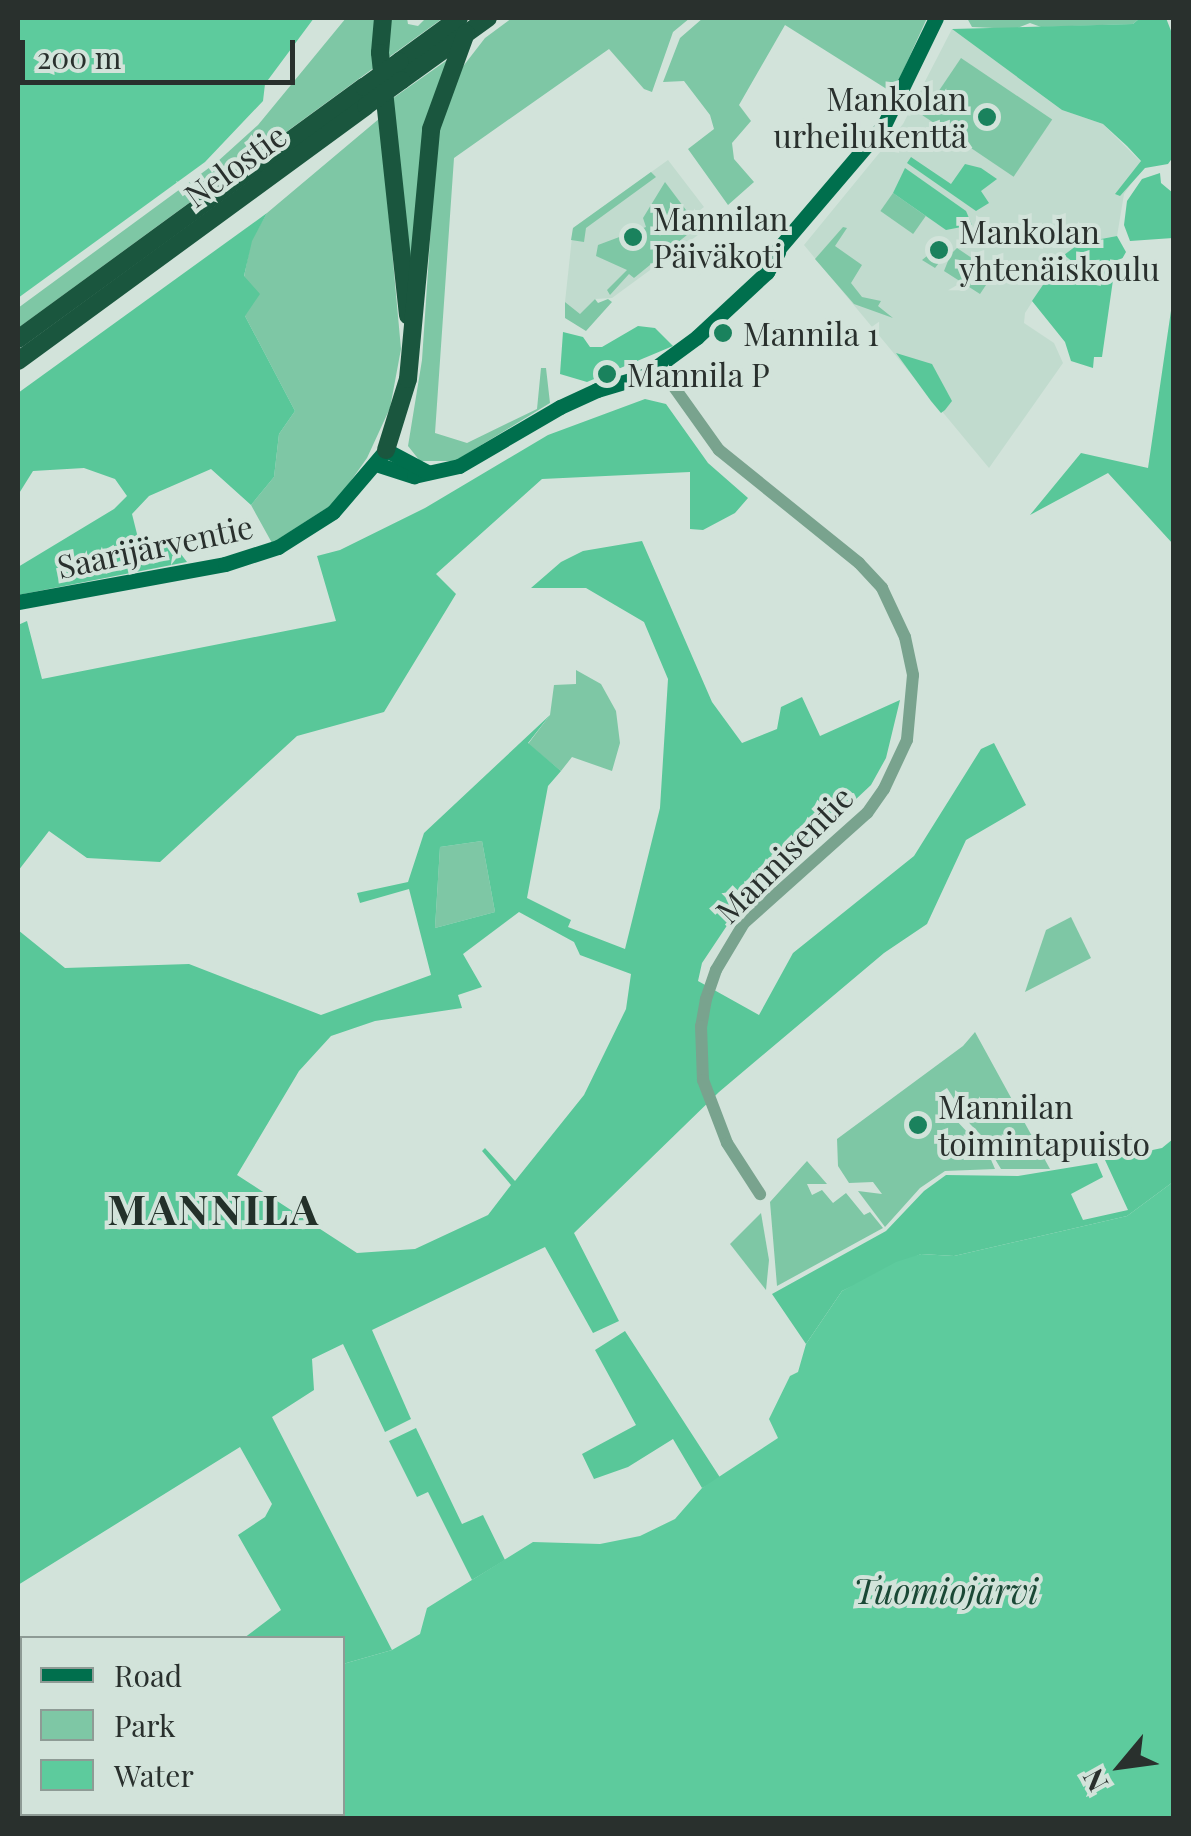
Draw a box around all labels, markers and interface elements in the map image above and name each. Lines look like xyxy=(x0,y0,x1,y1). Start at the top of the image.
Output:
scale bar xyxy=(25,20,300,82)
text: 200 m xyxy=(37,37,121,77)
place label: Mankolan urheilukenttä xyxy=(773,80,967,155)
marker: Mankolan urheilukenttä xyxy=(976,106,998,128)
street label: Nelostie xyxy=(177,115,293,215)
place label: Mannilan Päiväkoti xyxy=(653,200,788,275)
place label: Mankolan yhtenäiskoulu xyxy=(959,213,1160,288)
marker: Mannilan Päiväkoti xyxy=(622,226,644,248)
marker: Mankolan yhtenäiskoulu xyxy=(928,239,950,261)
place label: Mannila 1 xyxy=(743,314,879,352)
marker: Mannila 1 xyxy=(712,322,734,344)
place label: Mannila P xyxy=(627,355,770,393)
marker: Mannila P xyxy=(596,363,618,385)
street label: Saarijärventie xyxy=(54,507,256,585)
street label: Mannisentie xyxy=(708,778,860,930)
place label: Mannilan toimintapuisto xyxy=(938,1088,1150,1163)
marker: Mannilan toimintapuisto xyxy=(907,1114,929,1136)
district label: MANNILA xyxy=(107,1183,321,1233)
water label: Tuomiojärvi xyxy=(853,1569,1039,1611)
legend xyxy=(20,1636,345,1816)
text: Road xyxy=(114,1655,182,1695)
text: Park xyxy=(114,1705,176,1745)
north arrow xyxy=(1071,1716,1171,1816)
text: Water xyxy=(114,1755,194,1795)
text: N xyxy=(1073,1763,1115,1799)

